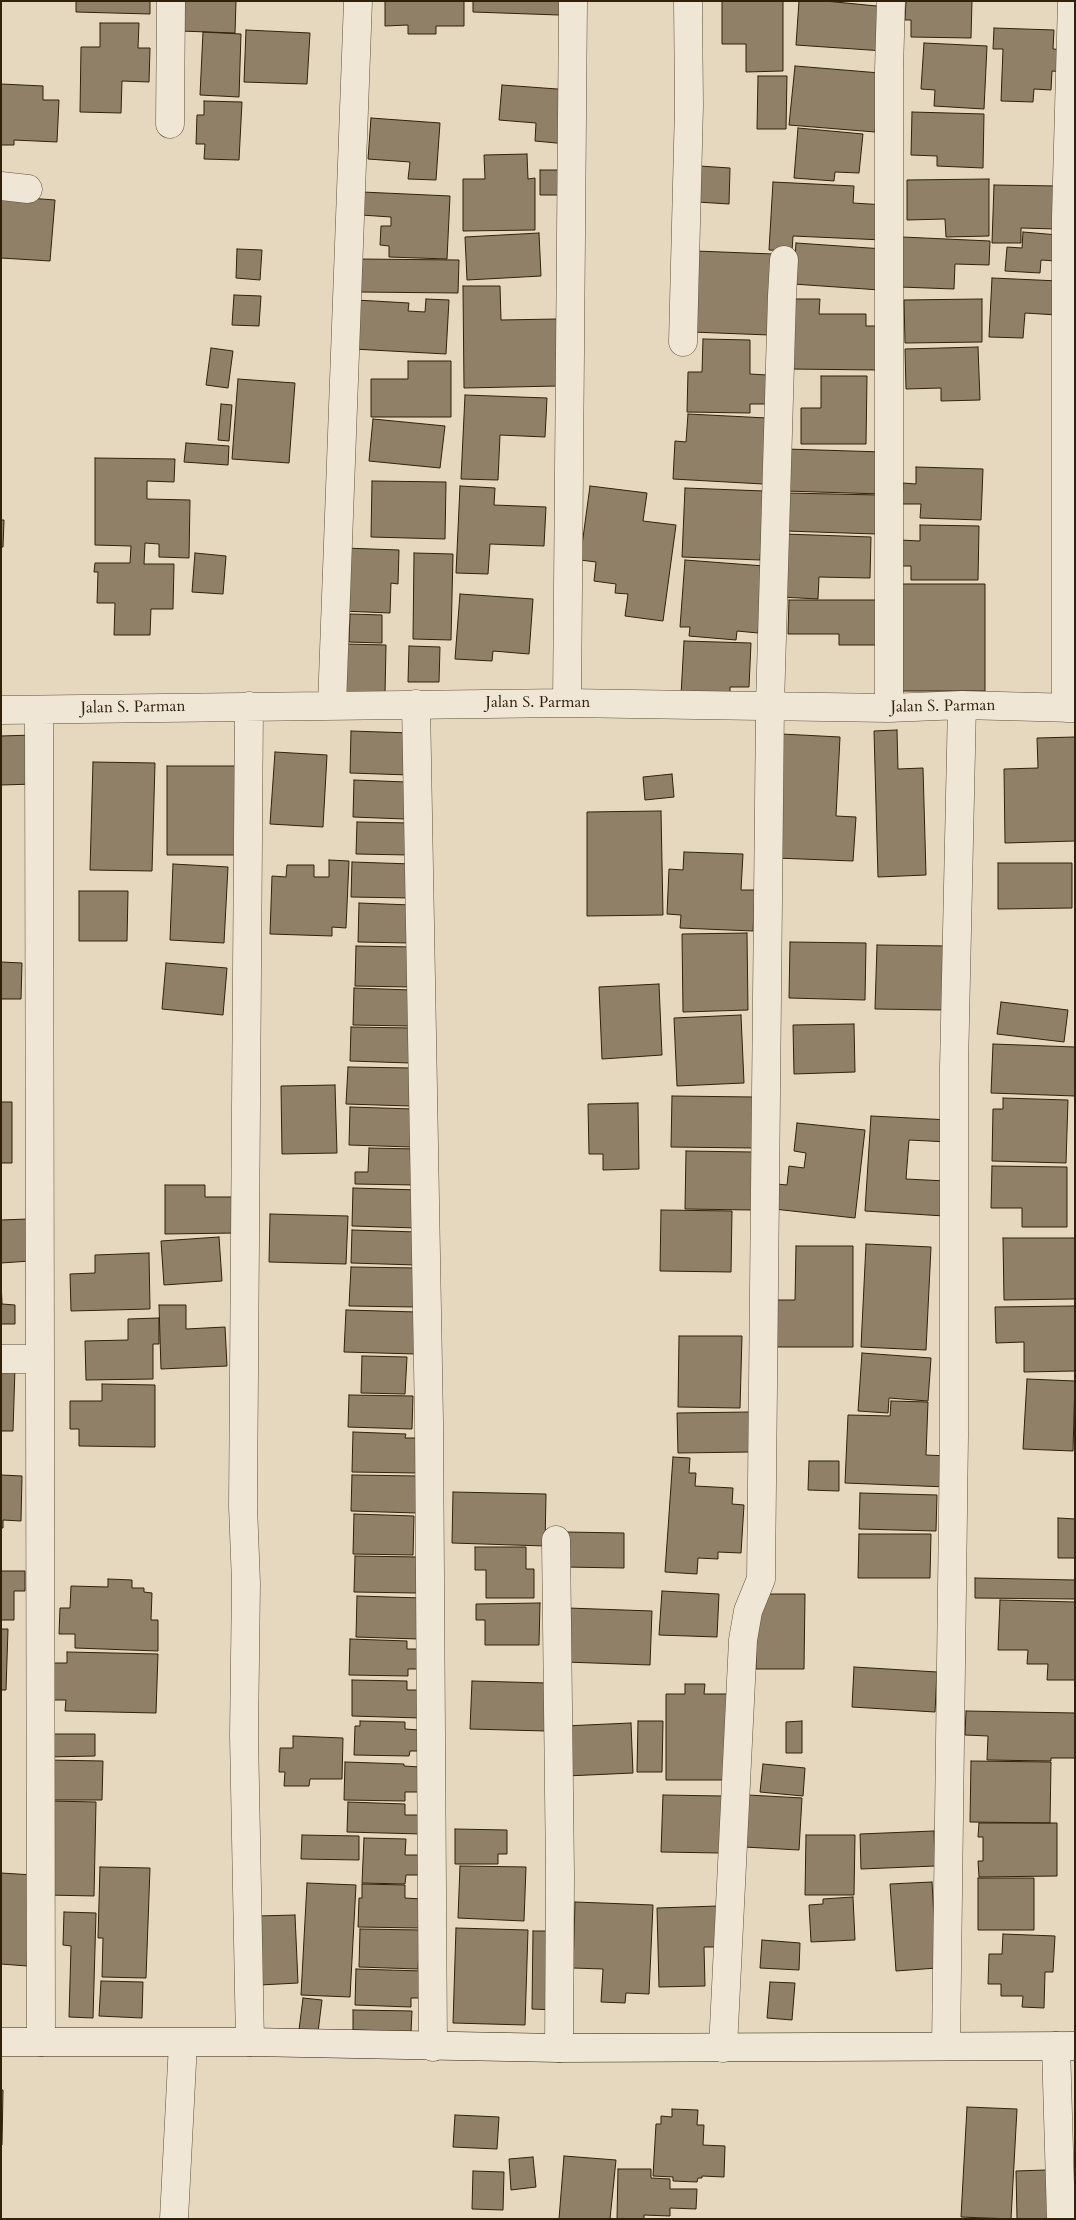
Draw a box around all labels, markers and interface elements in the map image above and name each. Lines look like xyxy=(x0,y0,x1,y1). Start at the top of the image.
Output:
street label: Jalan S. Parman xyxy=(486,693,590,713)
street label: Jalan S. Parman xyxy=(890,696,996,718)
street label: Jalan S. Parman xyxy=(80,697,186,719)

